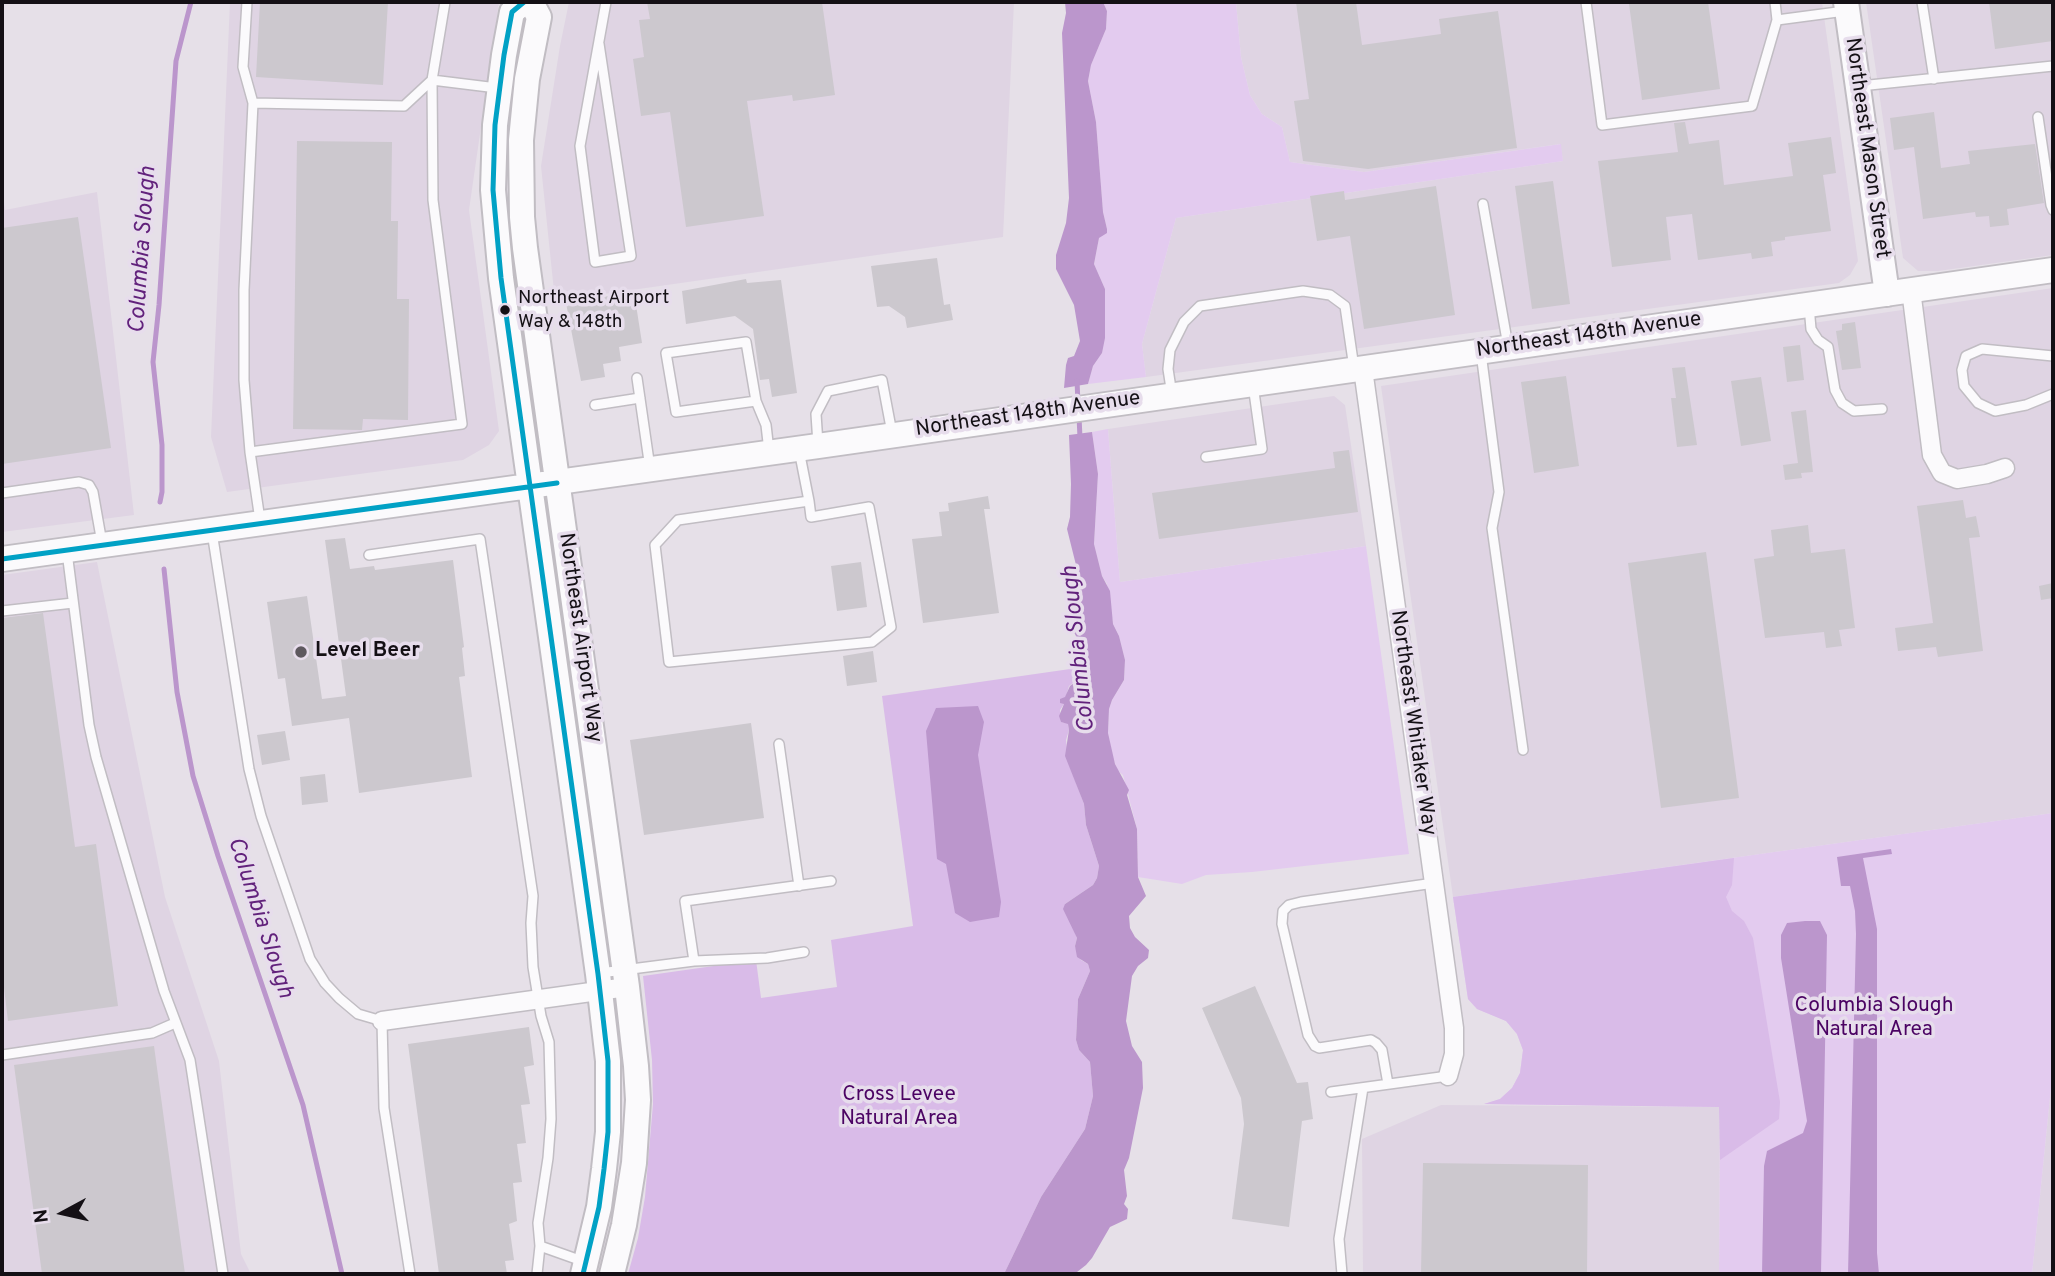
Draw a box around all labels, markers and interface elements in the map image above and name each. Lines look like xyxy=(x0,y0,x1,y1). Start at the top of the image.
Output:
street label: Northeast Mason Street xyxy=(1838,36,1894,260)
water label: Columbia Slough xyxy=(124,166,164,334)
place label: Northeast Airport Way & 148th xyxy=(518,288,669,332)
marker: Northeast Airport Way & 148th xyxy=(498,303,512,317)
street label: Northeast 148th Avenue xyxy=(1475,308,1703,364)
street label: Northeast 148th Avenue xyxy=(914,387,1142,443)
street label: Northeast Airport Way xyxy=(552,532,606,744)
water label: Columbia Slough xyxy=(1058,564,1102,734)
street label: Northeast Whitaker Way xyxy=(1384,609,1440,837)
place label: Level Beer xyxy=(315,639,420,665)
marker: Level Beer xyxy=(293,644,309,660)
water label: Columbia Slough xyxy=(220,834,298,1002)
park label: Columbia Slough Natural Area xyxy=(1795,994,1953,1044)
park label: Cross Levee Natural Area xyxy=(840,1083,958,1133)
north arrow xyxy=(28,1178,98,1248)
text: N xyxy=(29,1207,55,1224)

